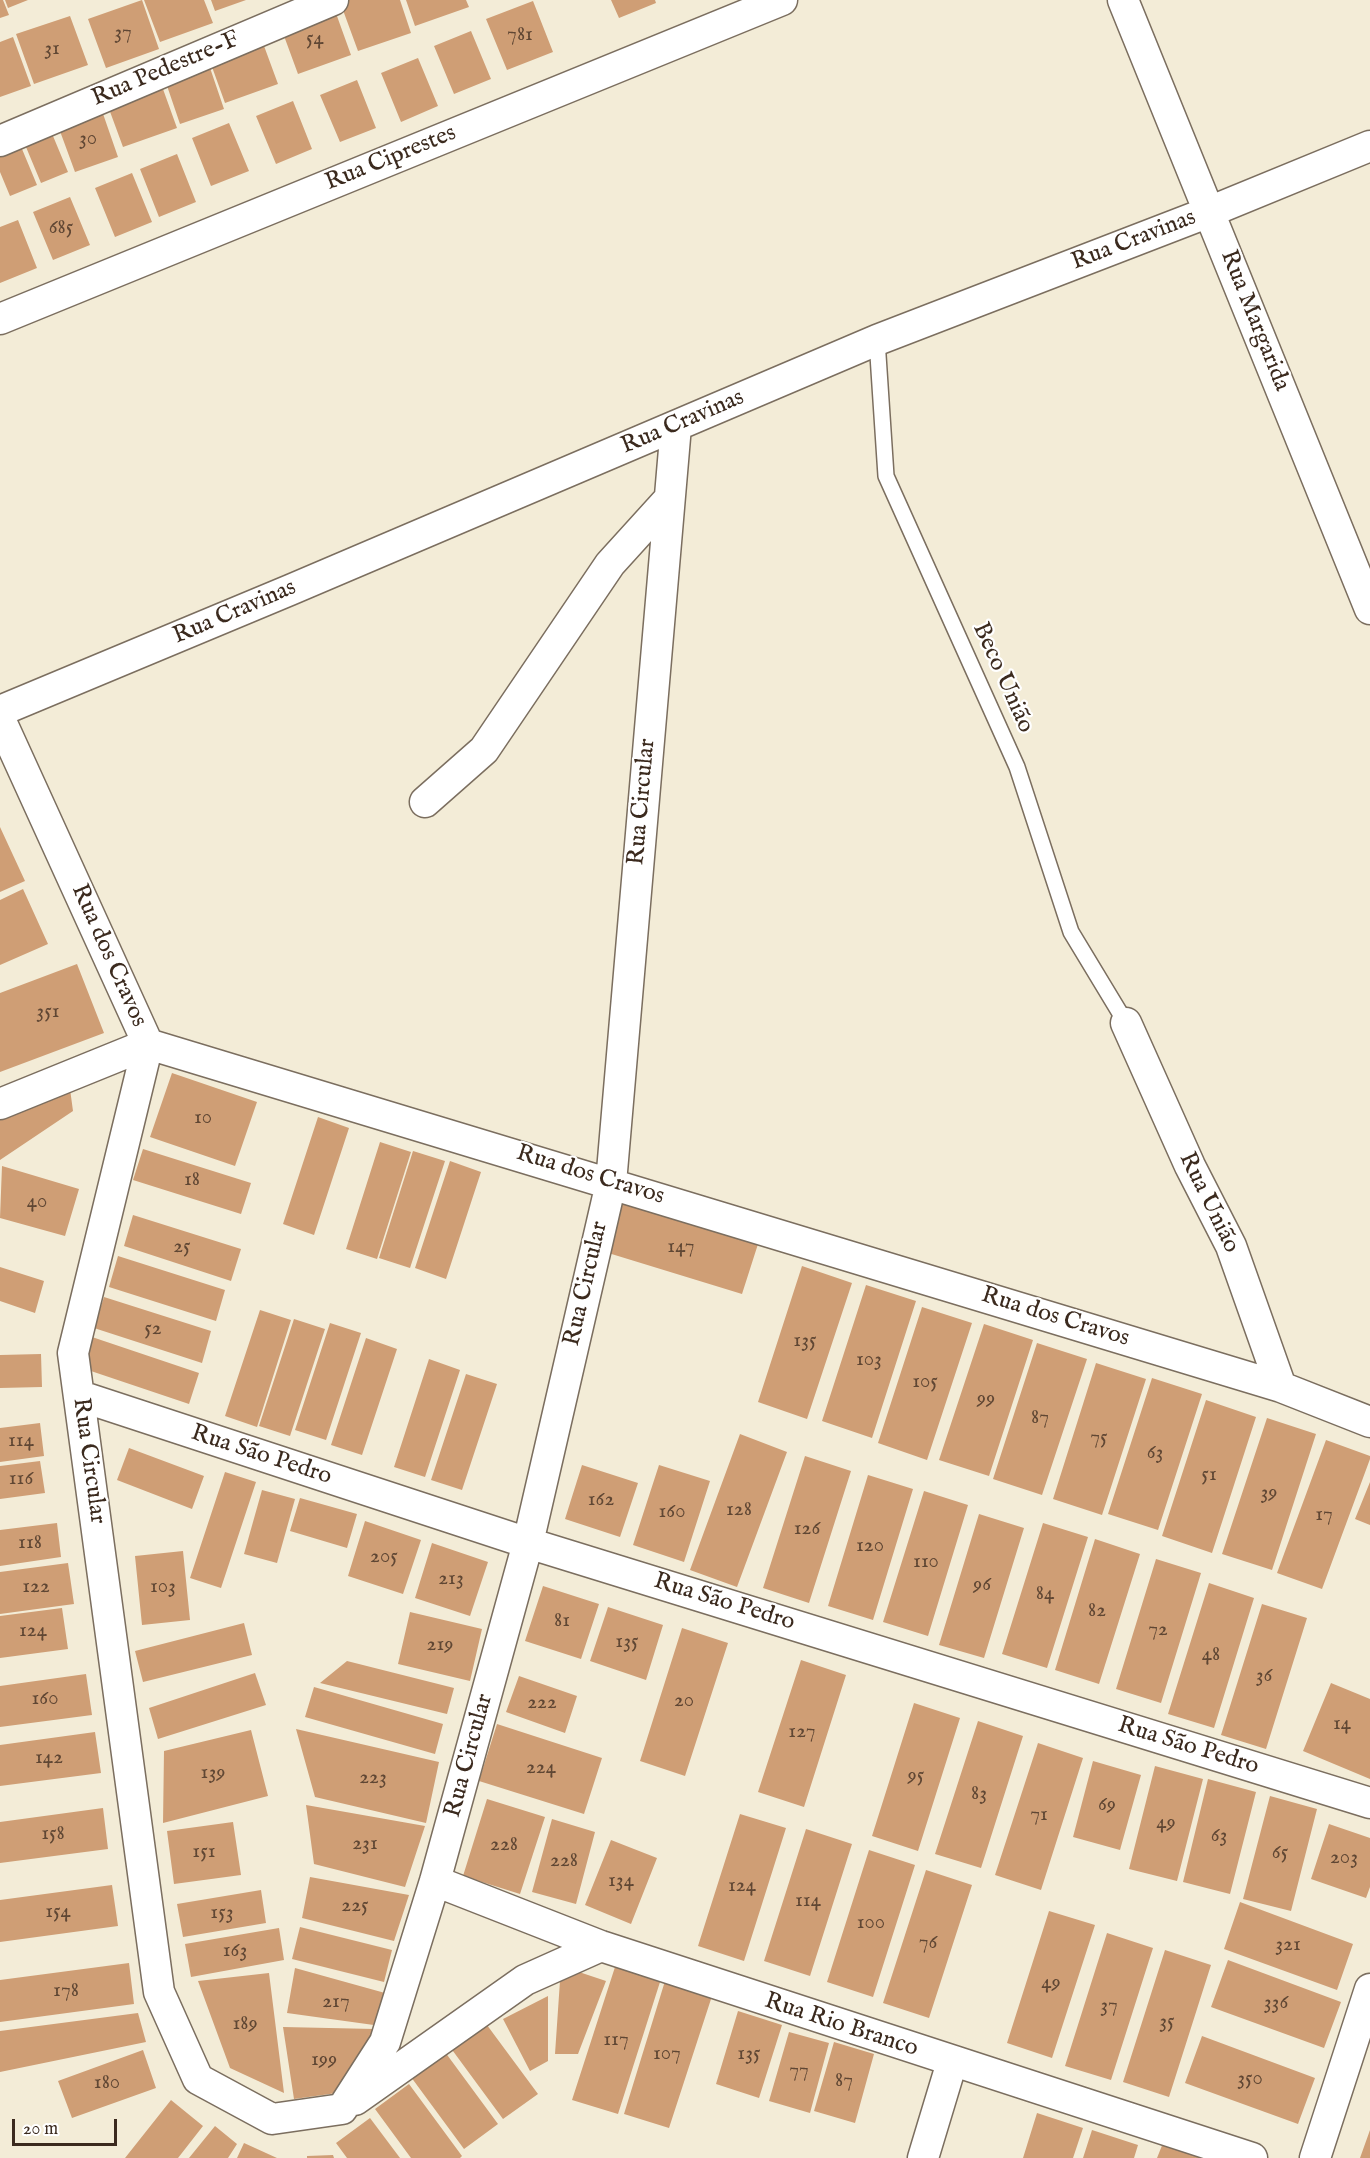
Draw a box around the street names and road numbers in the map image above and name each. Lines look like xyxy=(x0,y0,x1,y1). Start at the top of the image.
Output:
street label: Rua Pedestre-F xyxy=(88,26,244,114)
street label: Rua Ciprestes xyxy=(321,120,461,198)
street label: Rua Cravinas xyxy=(1068,204,1200,278)
street label: Rua Margarida xyxy=(1213,246,1295,396)
street label: Rua Cravinas xyxy=(617,384,749,462)
street label: Rua Cravinas xyxy=(169,574,301,652)
street label: Beco União xyxy=(965,618,1039,738)
street label: Rua Circular xyxy=(623,737,663,867)
street label: Rua dos Cravos xyxy=(64,880,152,1032)
street label: Rua dos Cravos xyxy=(512,1140,668,1212)
street label: Rua União xyxy=(1171,1148,1245,1258)
street label: Rua Circular xyxy=(559,1219,615,1349)
street label: Rua dos Cravos xyxy=(977,1282,1133,1354)
street label: Rua Circular xyxy=(65,1396,111,1526)
street label: Rua São Pedro xyxy=(187,1420,335,1492)
street label: Rua São Pedro xyxy=(650,1568,798,1638)
street label: Rua Circular xyxy=(440,1691,500,1821)
street label: Rua São Pedro xyxy=(1114,1712,1262,1782)
street label: Rua Rio Branco xyxy=(761,1988,921,2064)

